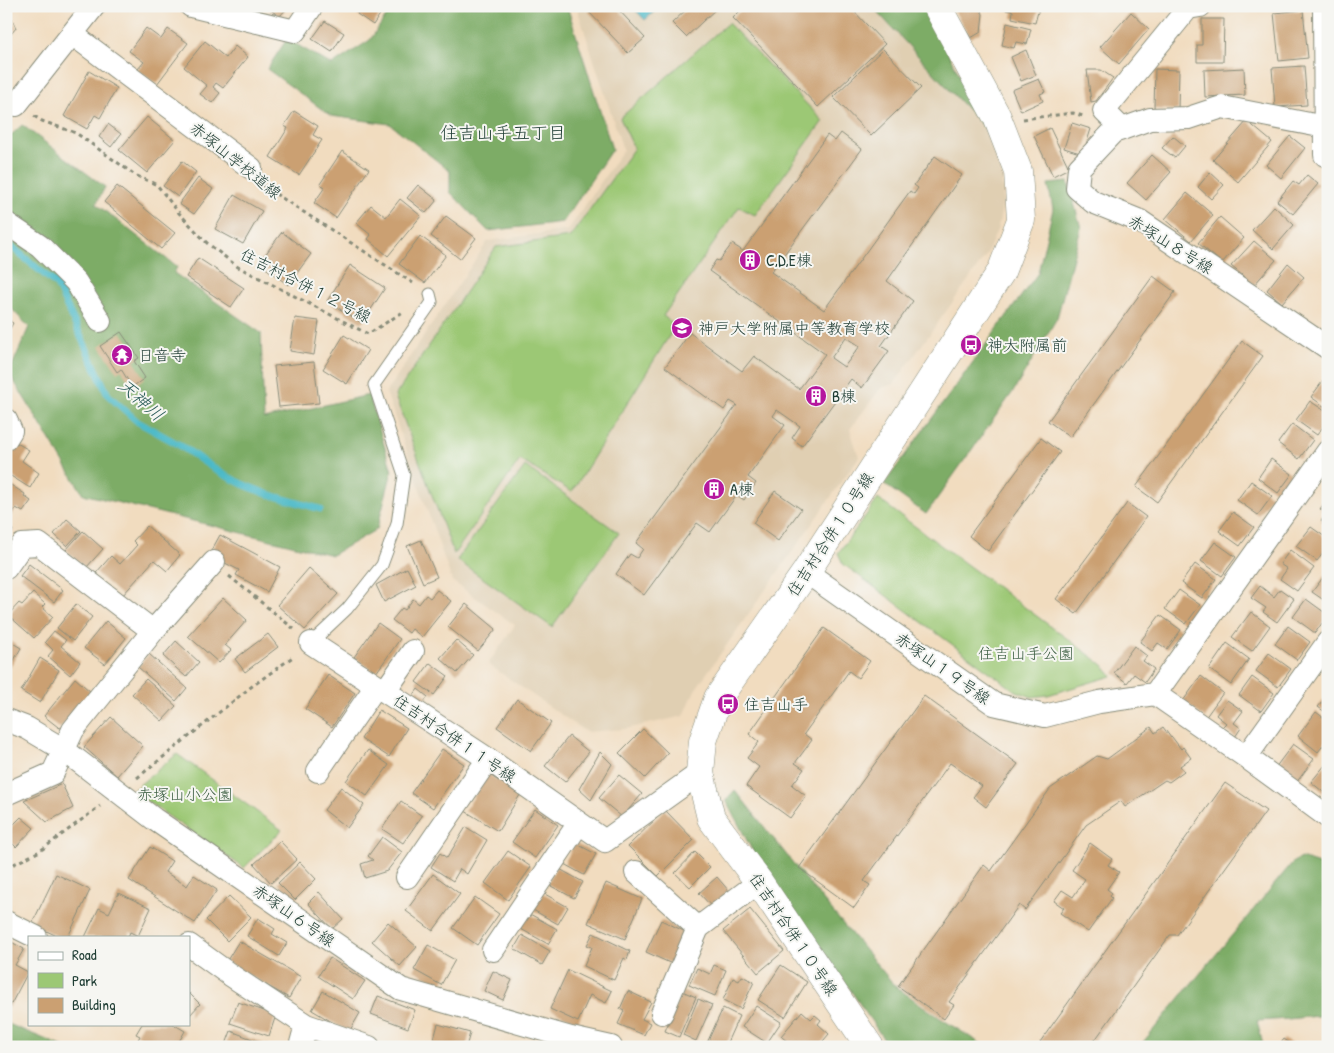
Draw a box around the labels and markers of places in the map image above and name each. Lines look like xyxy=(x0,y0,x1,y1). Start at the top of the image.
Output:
building icon: C,D,E棟 xyxy=(738,248,762,272)
place label: C,D,E棟 xyxy=(766,249,812,271)
school or university icon: 神戸大学附属中等教育学校 xyxy=(670,316,694,340)
place label: 神戸大学附属中等教育学校 xyxy=(698,317,890,339)
bus stop icon: 神大附属前 xyxy=(959,333,983,357)
place label: 神大附属前 xyxy=(987,334,1067,356)
temple icon: 日音寺 xyxy=(110,343,134,367)
place label: 日音寺 xyxy=(138,344,186,366)
building icon: B棟 xyxy=(804,384,828,408)
place label: B棟 xyxy=(832,385,856,407)
building icon: A棟 xyxy=(702,477,726,501)
place label: A棟 xyxy=(730,478,754,500)
bus stop icon: 住吉山手 xyxy=(716,692,740,716)
place label: 住吉山手 xyxy=(744,693,808,715)

